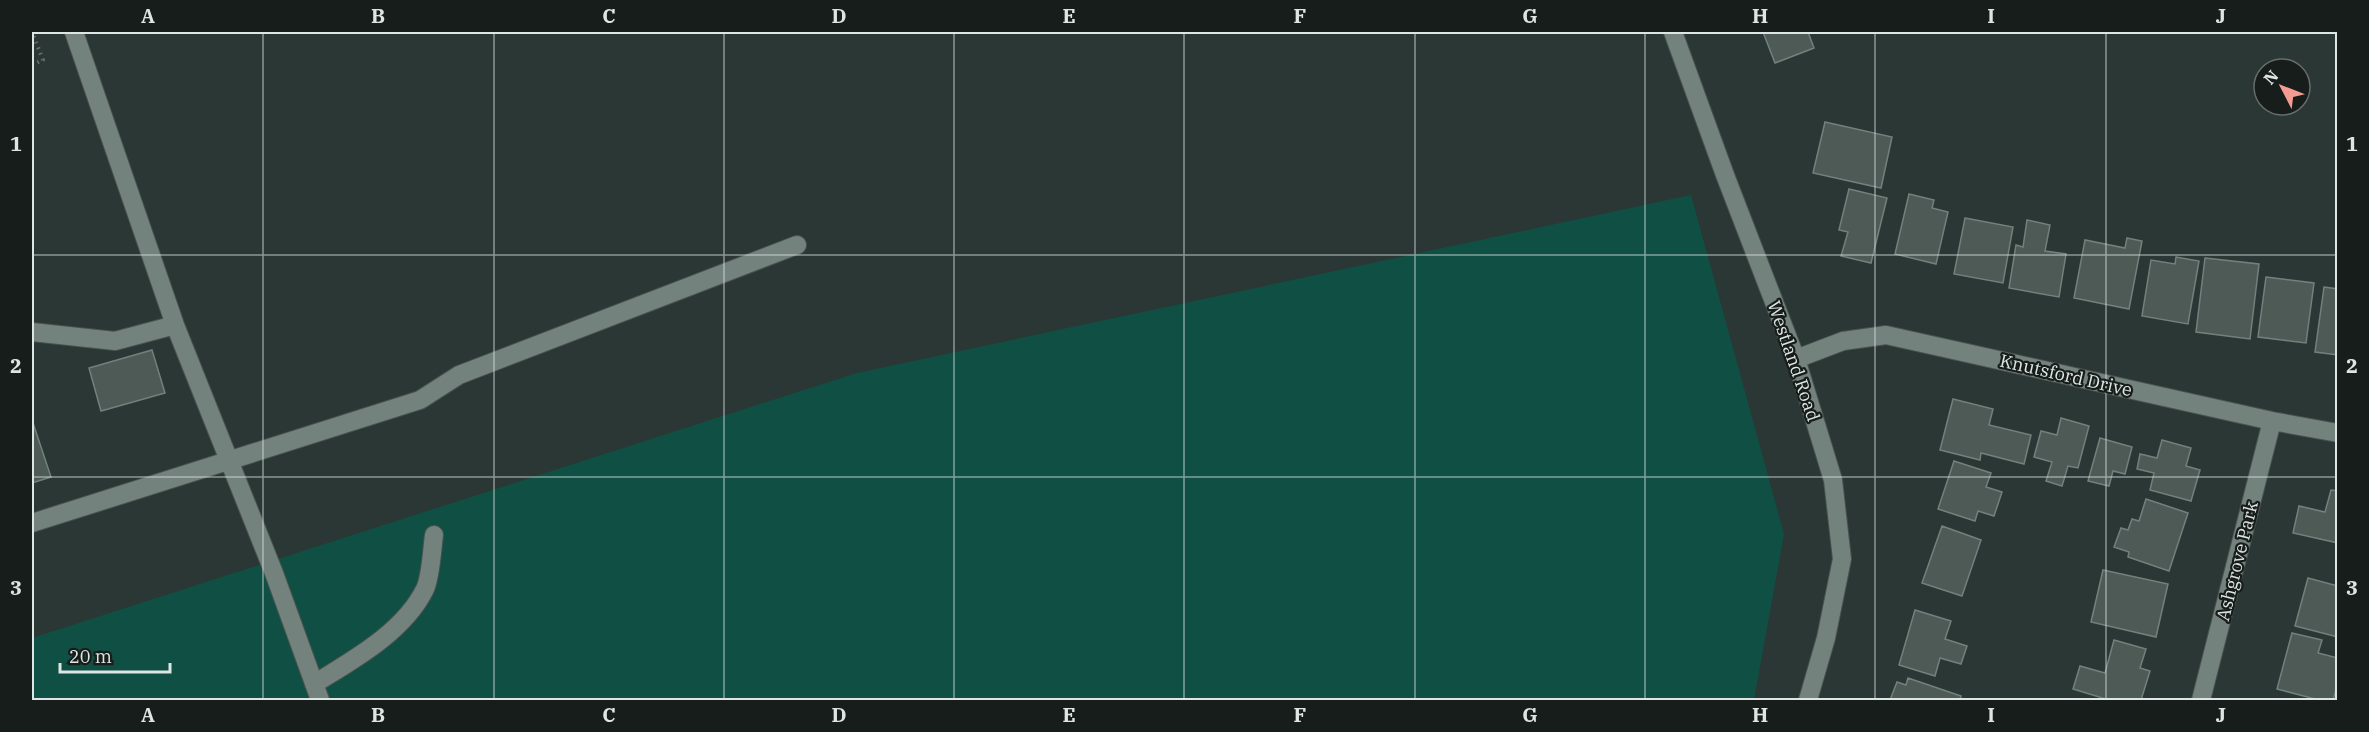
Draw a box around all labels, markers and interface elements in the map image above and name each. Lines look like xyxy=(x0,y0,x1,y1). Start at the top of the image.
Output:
text: A xyxy=(141,2,155,29)
text: B xyxy=(371,2,385,29)
text: C xyxy=(602,2,616,29)
text: D xyxy=(831,2,847,29)
text: E xyxy=(1062,2,1076,29)
text: F xyxy=(1294,2,1306,29)
text: G xyxy=(1522,2,1538,29)
text: H xyxy=(1752,2,1768,29)
text: I xyxy=(1987,2,1995,29)
text: J xyxy=(2216,2,2226,29)
north arrow xyxy=(2252,57,2312,117)
text: N xyxy=(2259,66,2283,88)
text: 1 xyxy=(10,130,22,157)
text: 1 xyxy=(2346,130,2358,157)
street label: Westland Road xyxy=(1763,298,1825,424)
street label: Knutsford Drive xyxy=(1998,349,2134,401)
text: 2 xyxy=(10,352,22,379)
text: 2 xyxy=(2346,352,2358,379)
street label: Ashgrove Park xyxy=(2211,498,2263,623)
text: 3 xyxy=(10,574,22,601)
text: 3 xyxy=(2346,574,2358,601)
scale bar xyxy=(60,636,170,674)
text: 20 m xyxy=(69,645,112,668)
text: A xyxy=(141,701,155,728)
text: B xyxy=(371,701,385,728)
text: C xyxy=(602,701,616,728)
text: D xyxy=(831,701,847,728)
text: E xyxy=(1062,701,1076,728)
text: F xyxy=(1294,701,1306,728)
text: G xyxy=(1522,701,1538,728)
text: H xyxy=(1752,701,1768,728)
text: I xyxy=(1987,701,1995,728)
text: J xyxy=(2216,701,2226,728)

